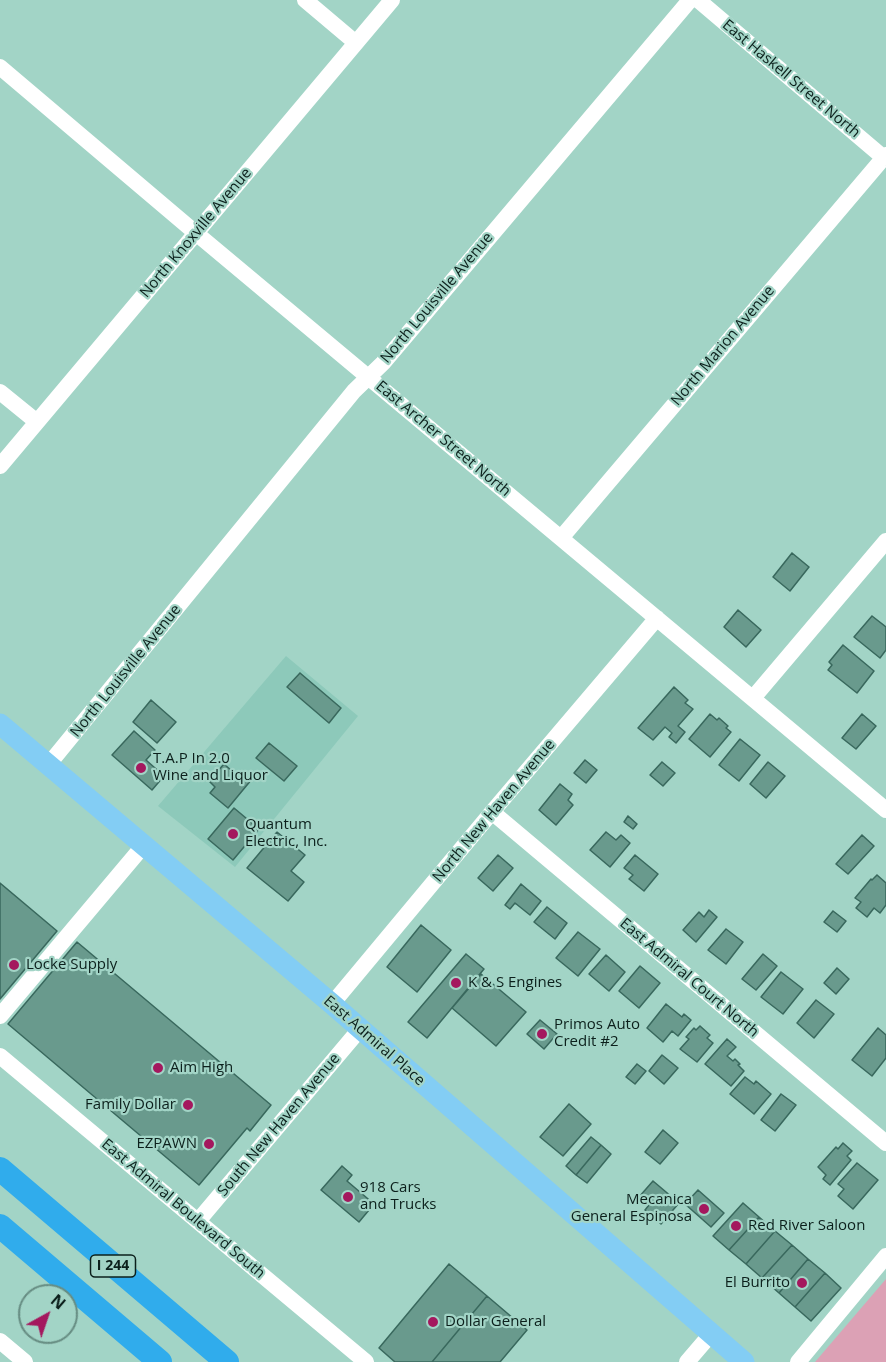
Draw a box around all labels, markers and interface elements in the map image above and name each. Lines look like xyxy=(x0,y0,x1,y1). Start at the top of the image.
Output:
street label: East Haskell Street North xyxy=(719,16,863,142)
street label: North Knoxville Avenue xyxy=(137,165,255,301)
street label: North Louisville Avenue xyxy=(377,229,497,367)
street label: North Marion Avenue xyxy=(668,282,778,410)
street label: East Archer Street North xyxy=(372,377,514,501)
street label: North Louisville Avenue xyxy=(67,601,185,741)
street label: North New Haven Avenue xyxy=(429,736,559,886)
place label: T.A.P In 2.0 Wine and Liquor xyxy=(153,750,268,785)
marker: T.A.P In 2.0 Wine and Liquor xyxy=(134,761,148,775)
place label: Quantum Electric, Inc. xyxy=(245,816,327,851)
marker: Quantum Electric, Inc. xyxy=(226,827,240,841)
street label: East Admiral Court North xyxy=(616,915,762,1041)
place label: Locke Supply xyxy=(26,956,117,974)
marker: Locke Supply xyxy=(7,958,21,972)
place label: K & S Engines xyxy=(468,974,562,992)
marker: K & S Engines xyxy=(449,976,463,990)
street label: East Admiral Place xyxy=(320,992,428,1090)
place label: Primos Auto Credit #2 xyxy=(554,1016,640,1051)
marker: Primos Auto Credit #2 xyxy=(535,1027,549,1041)
street label: South New Haven Avenue xyxy=(214,1050,344,1200)
place label: Aim High xyxy=(170,1059,233,1077)
marker: Aim High xyxy=(151,1061,165,1075)
place label: Family Dollar xyxy=(85,1096,176,1114)
marker: Family Dollar xyxy=(181,1098,195,1112)
street label: East Admiral Boulevard South xyxy=(98,1135,268,1283)
place label: EZPAWN xyxy=(136,1135,197,1153)
marker: EZPAWN xyxy=(202,1137,216,1151)
place label: 918 Cars and Trucks xyxy=(360,1179,436,1214)
marker: 918 Cars and Trucks xyxy=(341,1190,355,1204)
place label: Mecanica General Espinosa xyxy=(571,1191,692,1226)
marker: Mecanica General Espinosa xyxy=(697,1202,711,1216)
place label: Red River Saloon xyxy=(748,1217,865,1235)
marker: Red River Saloon xyxy=(729,1219,743,1233)
road number: I 244 xyxy=(90,1255,136,1277)
place label: El Burrito xyxy=(725,1274,790,1292)
marker: El Burrito xyxy=(795,1276,809,1290)
north arrow xyxy=(18,1284,78,1344)
text: N xyxy=(46,1289,70,1314)
place label: Dollar General xyxy=(445,1313,546,1331)
marker: Dollar General xyxy=(426,1315,440,1329)

